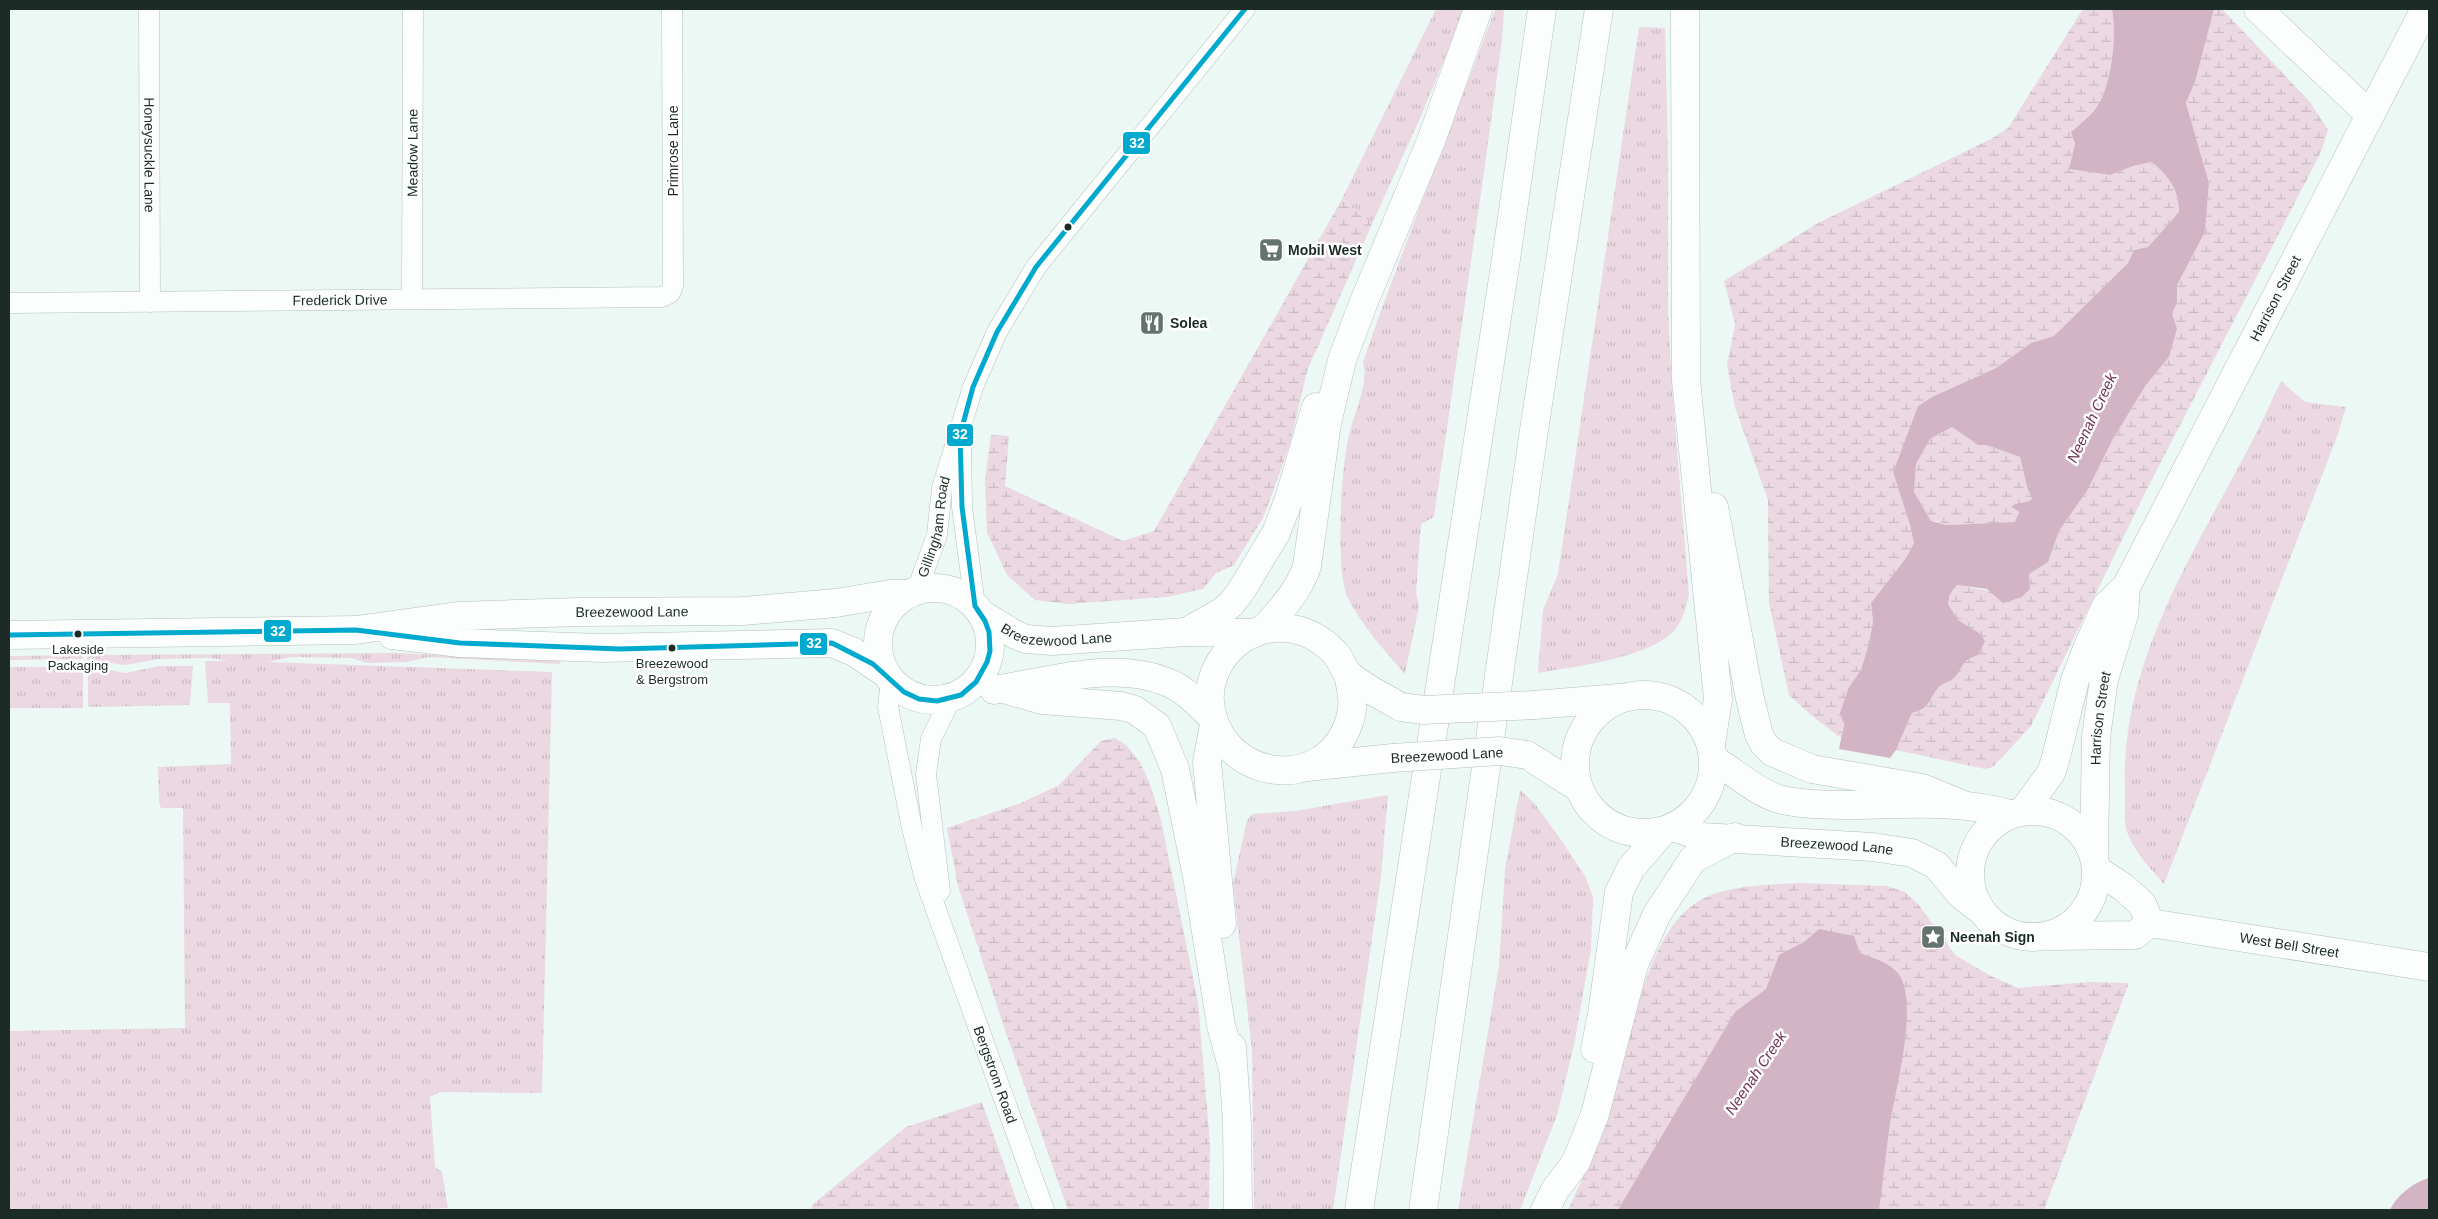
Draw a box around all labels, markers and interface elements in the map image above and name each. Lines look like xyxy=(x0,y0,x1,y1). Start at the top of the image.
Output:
street label: Honeysuckle Lane xyxy=(141,97,158,213)
street label: Primrose Lane xyxy=(665,105,681,197)
street label: Meadow Lane xyxy=(404,109,421,197)
line badge: 32 xyxy=(1122,131,1151,155)
text: 32 xyxy=(1129,135,1145,151)
unlabelled marker xyxy=(1063,222,1073,232)
supermarket icon: Mobil West xyxy=(1258,237,1284,263)
place label: Mobil West xyxy=(1288,242,1362,258)
street label: Harrison Street xyxy=(2247,253,2304,344)
street label: Frederick Drive xyxy=(292,292,388,308)
restaurant icon: Solea xyxy=(1139,310,1165,336)
place label: Solea xyxy=(1170,315,1208,331)
water label: Neenah Creek xyxy=(2063,369,2120,465)
line badge: 32 xyxy=(946,423,974,447)
text: 32 xyxy=(952,426,968,442)
street label: Gillingham Road xyxy=(914,474,953,579)
street label: Breezewood Lane xyxy=(575,603,689,620)
line badge: 32 xyxy=(263,619,292,643)
street label: Breezewood Lane xyxy=(998,620,1113,649)
text: 32 xyxy=(270,623,286,639)
marker: Lakeside Packaging xyxy=(73,629,83,639)
line badge: 32 xyxy=(799,632,828,656)
text: 32 xyxy=(806,635,822,651)
place label: Lakeside Packaging xyxy=(48,642,108,673)
marker: Breezewood & Bergstrom xyxy=(667,643,677,653)
place label: Breezewood & Bergstrom xyxy=(636,656,708,687)
street label: Harrison Street xyxy=(2088,669,2114,765)
street label: Breezewood Lane xyxy=(1390,744,1504,766)
street label: Breezewood Lane xyxy=(1780,834,1895,858)
place icon: Neenah Sign xyxy=(1920,924,1946,950)
place label: Neenah Sign xyxy=(1950,929,2035,945)
street label: West Bell Street xyxy=(2239,929,2340,961)
street label: Bergstrom Road xyxy=(971,1024,1020,1125)
water label: Neenah Creek xyxy=(1721,1027,1791,1118)

